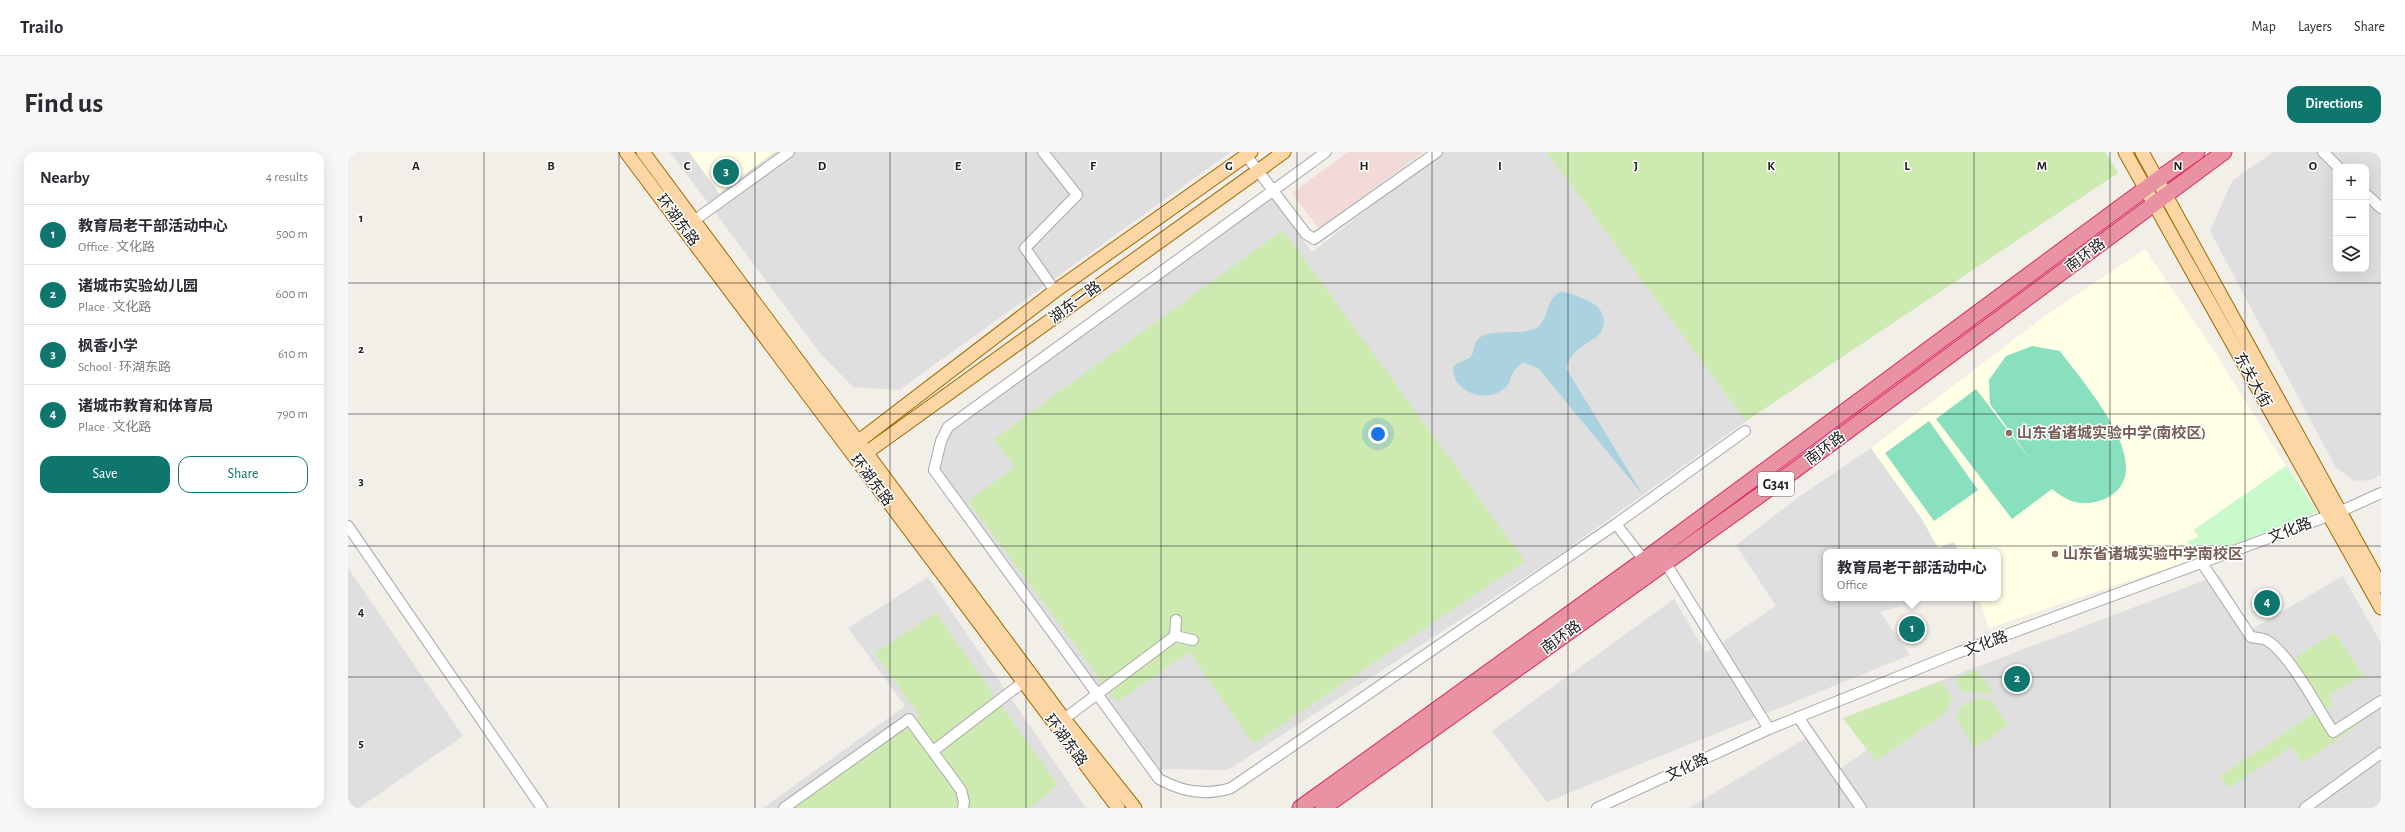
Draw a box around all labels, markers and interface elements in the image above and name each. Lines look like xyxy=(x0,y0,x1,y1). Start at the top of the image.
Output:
text: Trailo xyxy=(20,18,63,37)
text: Map xyxy=(2251,20,2276,34)
text: Layers xyxy=(2298,20,2332,34)
text: Share xyxy=(2354,20,2385,34)
button: Directions xyxy=(2287,86,2381,123)
text: Find us xyxy=(24,90,103,118)
pin: 3 xyxy=(713,157,739,187)
text: A xyxy=(412,160,420,173)
text: B xyxy=(547,160,555,173)
text: C xyxy=(684,160,691,173)
text: D xyxy=(818,160,827,173)
text: E xyxy=(955,160,962,173)
text: F xyxy=(1090,160,1097,173)
text: G xyxy=(1225,160,1233,173)
text: H xyxy=(1359,160,1369,173)
text: I xyxy=(1498,160,1502,173)
text: J xyxy=(1634,160,1638,173)
text: K xyxy=(1767,160,1775,173)
text: L xyxy=(1904,160,1910,173)
text: M xyxy=(2037,160,2047,173)
text: N xyxy=(2173,160,2183,173)
text: O xyxy=(2309,160,2318,173)
map controls xyxy=(2333,164,2369,272)
button: + xyxy=(2333,164,2369,200)
text: Nearby xyxy=(40,169,90,186)
text: 4 results xyxy=(266,171,308,184)
street label: 环湖东路 xyxy=(654,191,702,249)
button: − xyxy=(2333,200,2369,236)
text: 1 xyxy=(359,212,363,225)
text: 教育局老干部活动中心 xyxy=(78,219,228,234)
text: 1 xyxy=(51,228,55,241)
text: 500 m xyxy=(276,228,308,241)
street label: 南环路 xyxy=(2062,235,2108,275)
button: layers xyxy=(2333,236,2369,272)
text: Office · 文化路 xyxy=(78,241,155,254)
street label: 湖东一路 xyxy=(1046,278,1104,326)
text: 诸城市实验幼儿园 xyxy=(78,279,198,294)
text: 2 xyxy=(50,288,56,301)
text: 600 m xyxy=(276,288,308,301)
text: Place · 文化路 xyxy=(78,301,151,314)
text: 枫香小学 xyxy=(78,339,138,354)
text: 2 xyxy=(358,343,364,356)
text: 3 xyxy=(50,348,56,361)
text: 610 m xyxy=(278,348,308,361)
street label: 东关大街 xyxy=(2231,350,2275,410)
text: School · 环湖东路 xyxy=(78,361,171,374)
text: 诸城市教育和体育局 xyxy=(78,399,213,414)
text: 4 xyxy=(50,408,56,421)
text: 790 m xyxy=(277,408,308,421)
text: Place · 文化路 xyxy=(78,421,151,434)
your location xyxy=(1368,424,1388,444)
place label: 山东省诸城实验中学(南校区) xyxy=(2017,424,2206,441)
street label: 南环路 xyxy=(1802,428,1848,468)
marker: 山东省诸城实验中学(南校区) xyxy=(2004,428,2014,438)
street label: 环湖东路 xyxy=(848,451,896,509)
button: Save xyxy=(40,456,170,493)
button: Share xyxy=(178,456,308,493)
road number: G341 xyxy=(1758,472,1794,496)
text: 3 xyxy=(358,475,364,488)
street label: 文化路 xyxy=(2266,514,2314,546)
place label: 山东省诸城实验中学南校区 xyxy=(2063,545,2243,562)
popup xyxy=(1823,549,2001,601)
marker: 山东省诸城实验中学南校区 xyxy=(2050,549,2060,559)
text: 教育局老干部活动中心 xyxy=(1837,561,1987,576)
text: Office xyxy=(1837,579,1867,592)
pin: 4 xyxy=(2254,588,2280,618)
text: 4 xyxy=(358,606,365,619)
pin: 1 xyxy=(1899,614,1925,644)
street label: 南环路 xyxy=(1538,617,1584,657)
street label: 文化路 xyxy=(1962,627,2010,658)
pin: 2 xyxy=(2004,664,2030,694)
street label: 环湖东路 xyxy=(1042,711,1090,769)
text: 5 xyxy=(358,737,364,750)
street label: 文化路 xyxy=(1663,749,1711,784)

